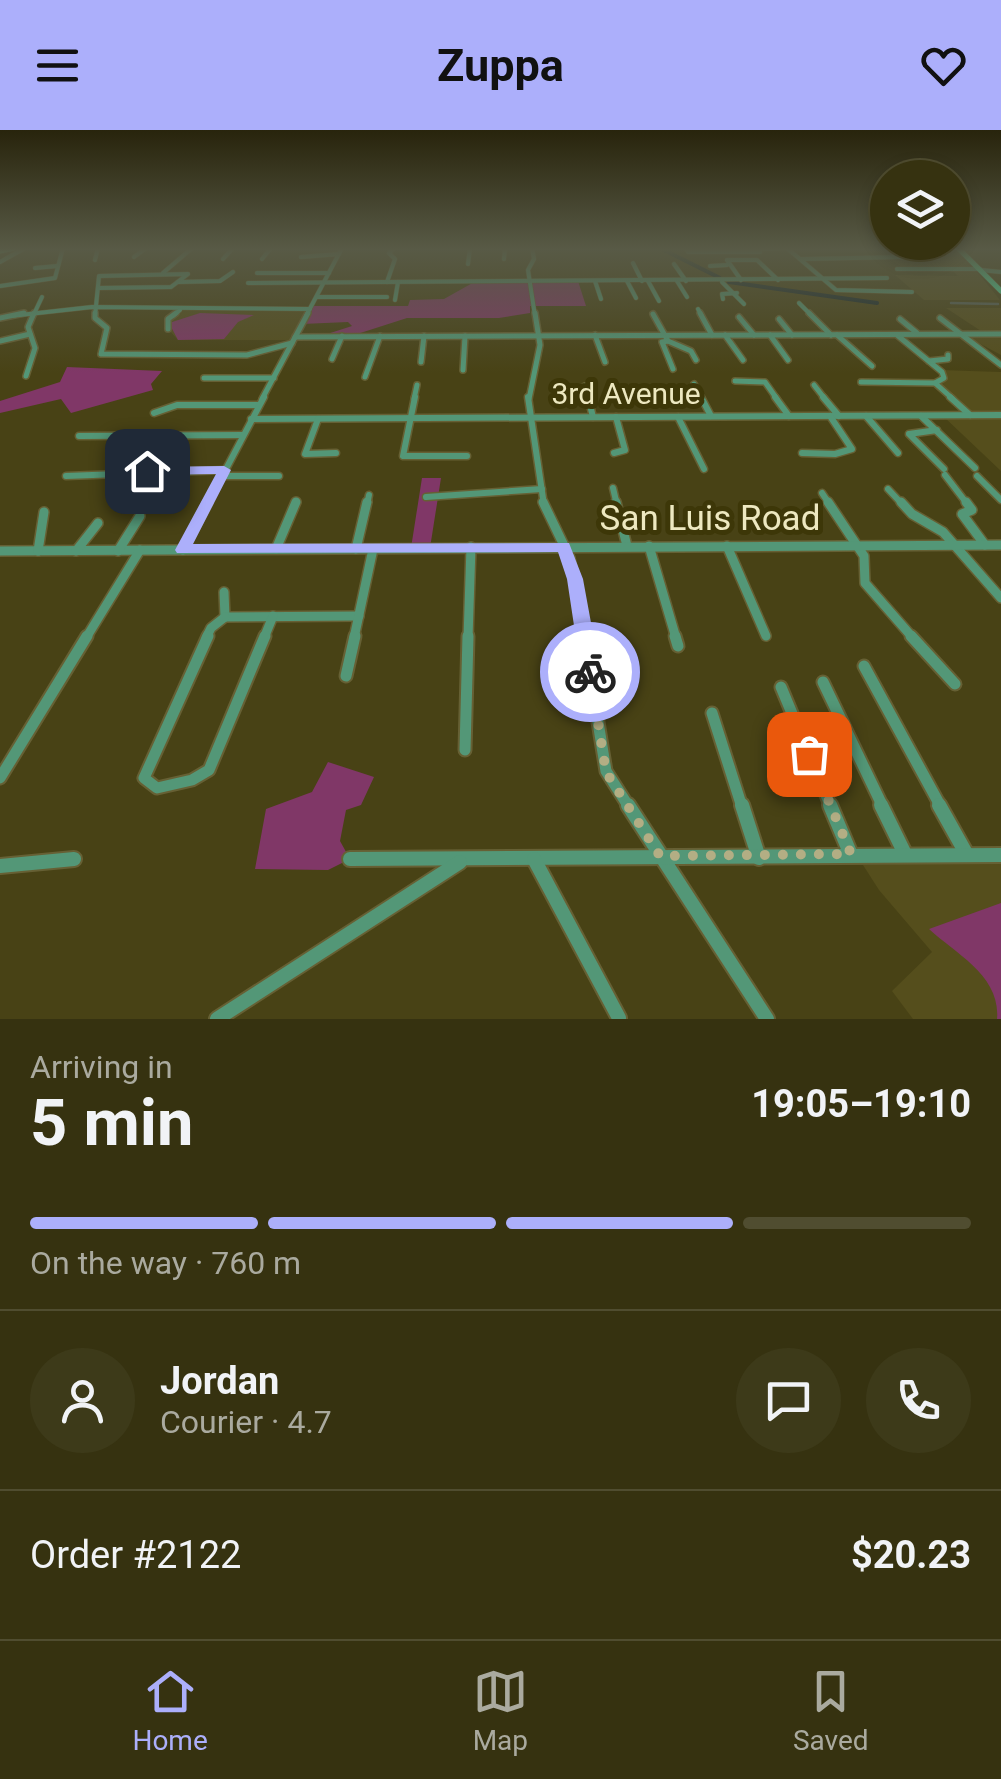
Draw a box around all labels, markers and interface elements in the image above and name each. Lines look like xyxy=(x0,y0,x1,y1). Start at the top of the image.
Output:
icon: menu xyxy=(30,38,85,93)
icon: heart xyxy=(916,38,971,93)
text: Zuppa xyxy=(437,39,564,92)
map controls xyxy=(870,160,970,260)
button: layers xyxy=(870,160,970,260)
street label: 3rd Avenue xyxy=(551,376,701,411)
pin xyxy=(105,429,190,514)
icon: home xyxy=(120,444,175,499)
street label: San Luis Road xyxy=(600,498,820,539)
courier xyxy=(540,622,640,722)
icon: bike xyxy=(563,645,618,700)
pin xyxy=(767,712,852,797)
icon: bag xyxy=(782,727,837,782)
text: Arriving in xyxy=(30,1048,173,1086)
text: 19:05–19:10 xyxy=(751,1082,971,1126)
text: 5 min xyxy=(30,1085,193,1161)
text: On the way · 760 m xyxy=(30,1244,301,1282)
button: person xyxy=(30,1348,135,1453)
button: chat xyxy=(736,1348,841,1453)
button: phone xyxy=(866,1348,971,1453)
text: Jordan xyxy=(160,1359,279,1403)
text: Courier · 4.7 xyxy=(160,1403,332,1441)
text: Order #2122 xyxy=(30,1533,241,1577)
text: $20.23 xyxy=(851,1533,971,1577)
tab: Home xyxy=(132,1664,208,1757)
tab: Map xyxy=(473,1664,528,1757)
tab: Saved xyxy=(793,1664,869,1757)

